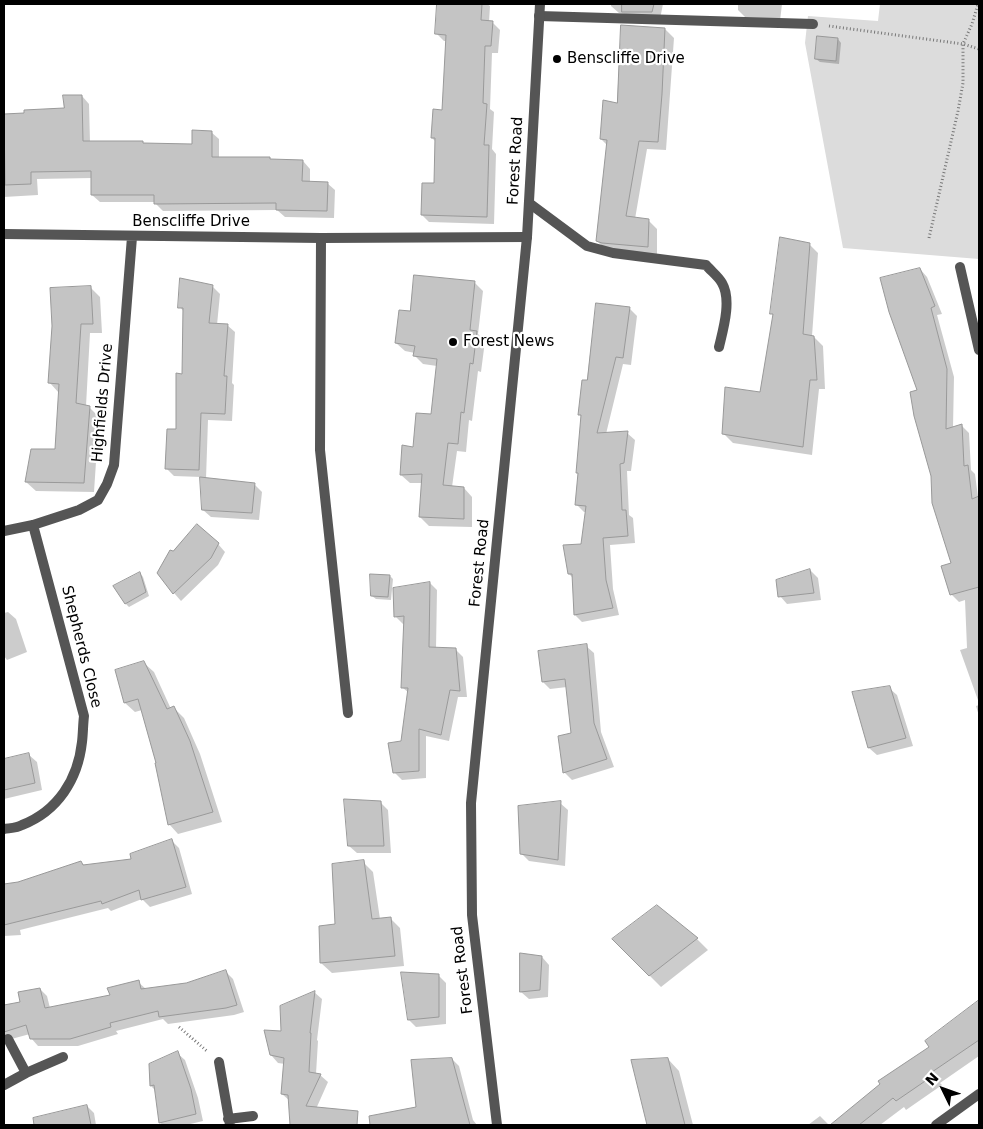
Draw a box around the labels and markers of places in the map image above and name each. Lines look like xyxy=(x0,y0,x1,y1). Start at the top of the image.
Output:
place label: Benscliffe Drive xyxy=(567,50,685,68)
marker: Benscliffe Drive xyxy=(551,53,563,65)
place label: Forest News xyxy=(463,333,554,351)
marker: Forest News xyxy=(447,336,459,348)

